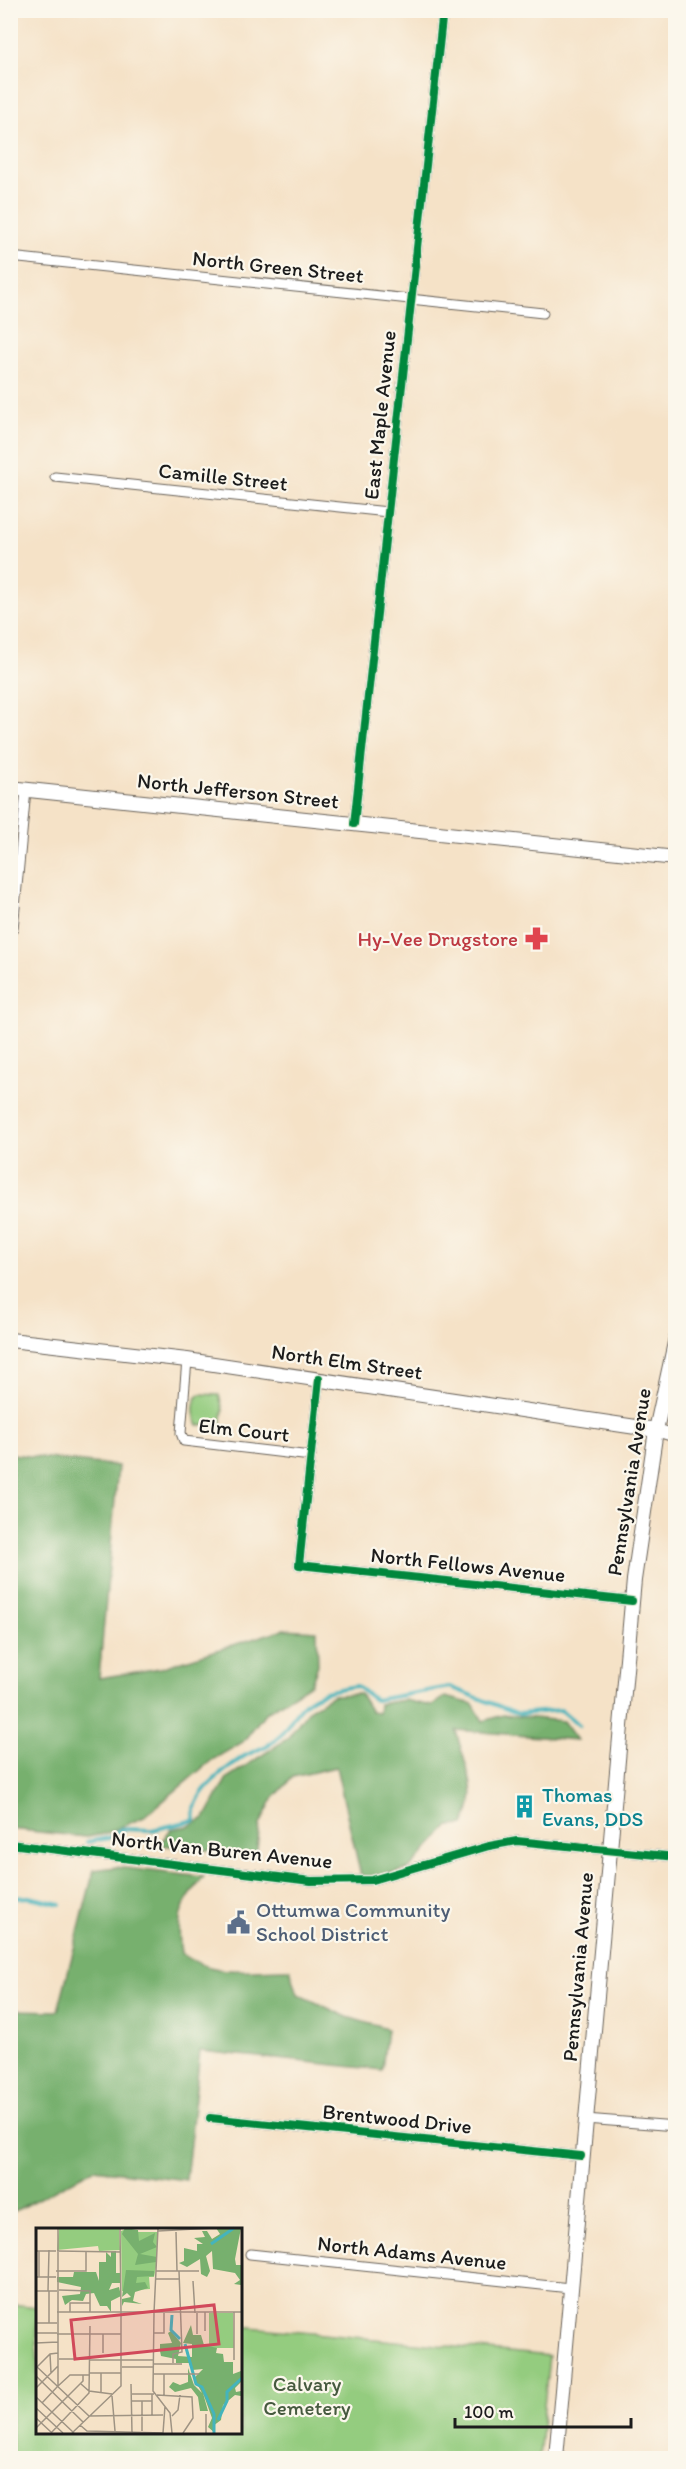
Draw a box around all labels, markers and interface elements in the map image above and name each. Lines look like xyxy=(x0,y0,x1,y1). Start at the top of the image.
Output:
street label: North Green Street xyxy=(191,245,365,288)
street label: East Maple Avenue xyxy=(358,329,401,501)
street label: Camille Street xyxy=(157,457,289,496)
street label: North Jefferson Street xyxy=(136,767,340,814)
place label: Hy-Vee Drugstore xyxy=(358,926,518,951)
pharmacy icon: Hy-Vee Drugstore xyxy=(523,926,549,952)
street label: North Elm Street xyxy=(270,1339,424,1384)
street label: Pennsylvania Avenue xyxy=(601,1386,656,1578)
street label: Elm Court xyxy=(197,1412,291,1447)
street label: North Fellows Avenue xyxy=(370,1542,567,1587)
place label: Thomas Evans, DDS xyxy=(542,1782,643,1831)
building icon: Thomas Evans, DDS xyxy=(511,1794,537,1820)
street label: North Van Buren Avenue xyxy=(110,1825,334,1874)
street label: Pennsylvania Avenue xyxy=(557,1871,598,2063)
place label: Ottumwa Community School District xyxy=(256,1897,450,1946)
public building icon: Ottumwa Community School District xyxy=(225,1909,251,1935)
street label: Brentwood Drive xyxy=(321,2098,473,2139)
inset map xyxy=(36,2228,242,2433)
street label: North Adams Avenue xyxy=(316,2230,508,2275)
park label: Calvary Cemetery xyxy=(263,2371,351,2420)
scale bar xyxy=(455,2391,630,2429)
text: 100 m xyxy=(464,2401,514,2423)

